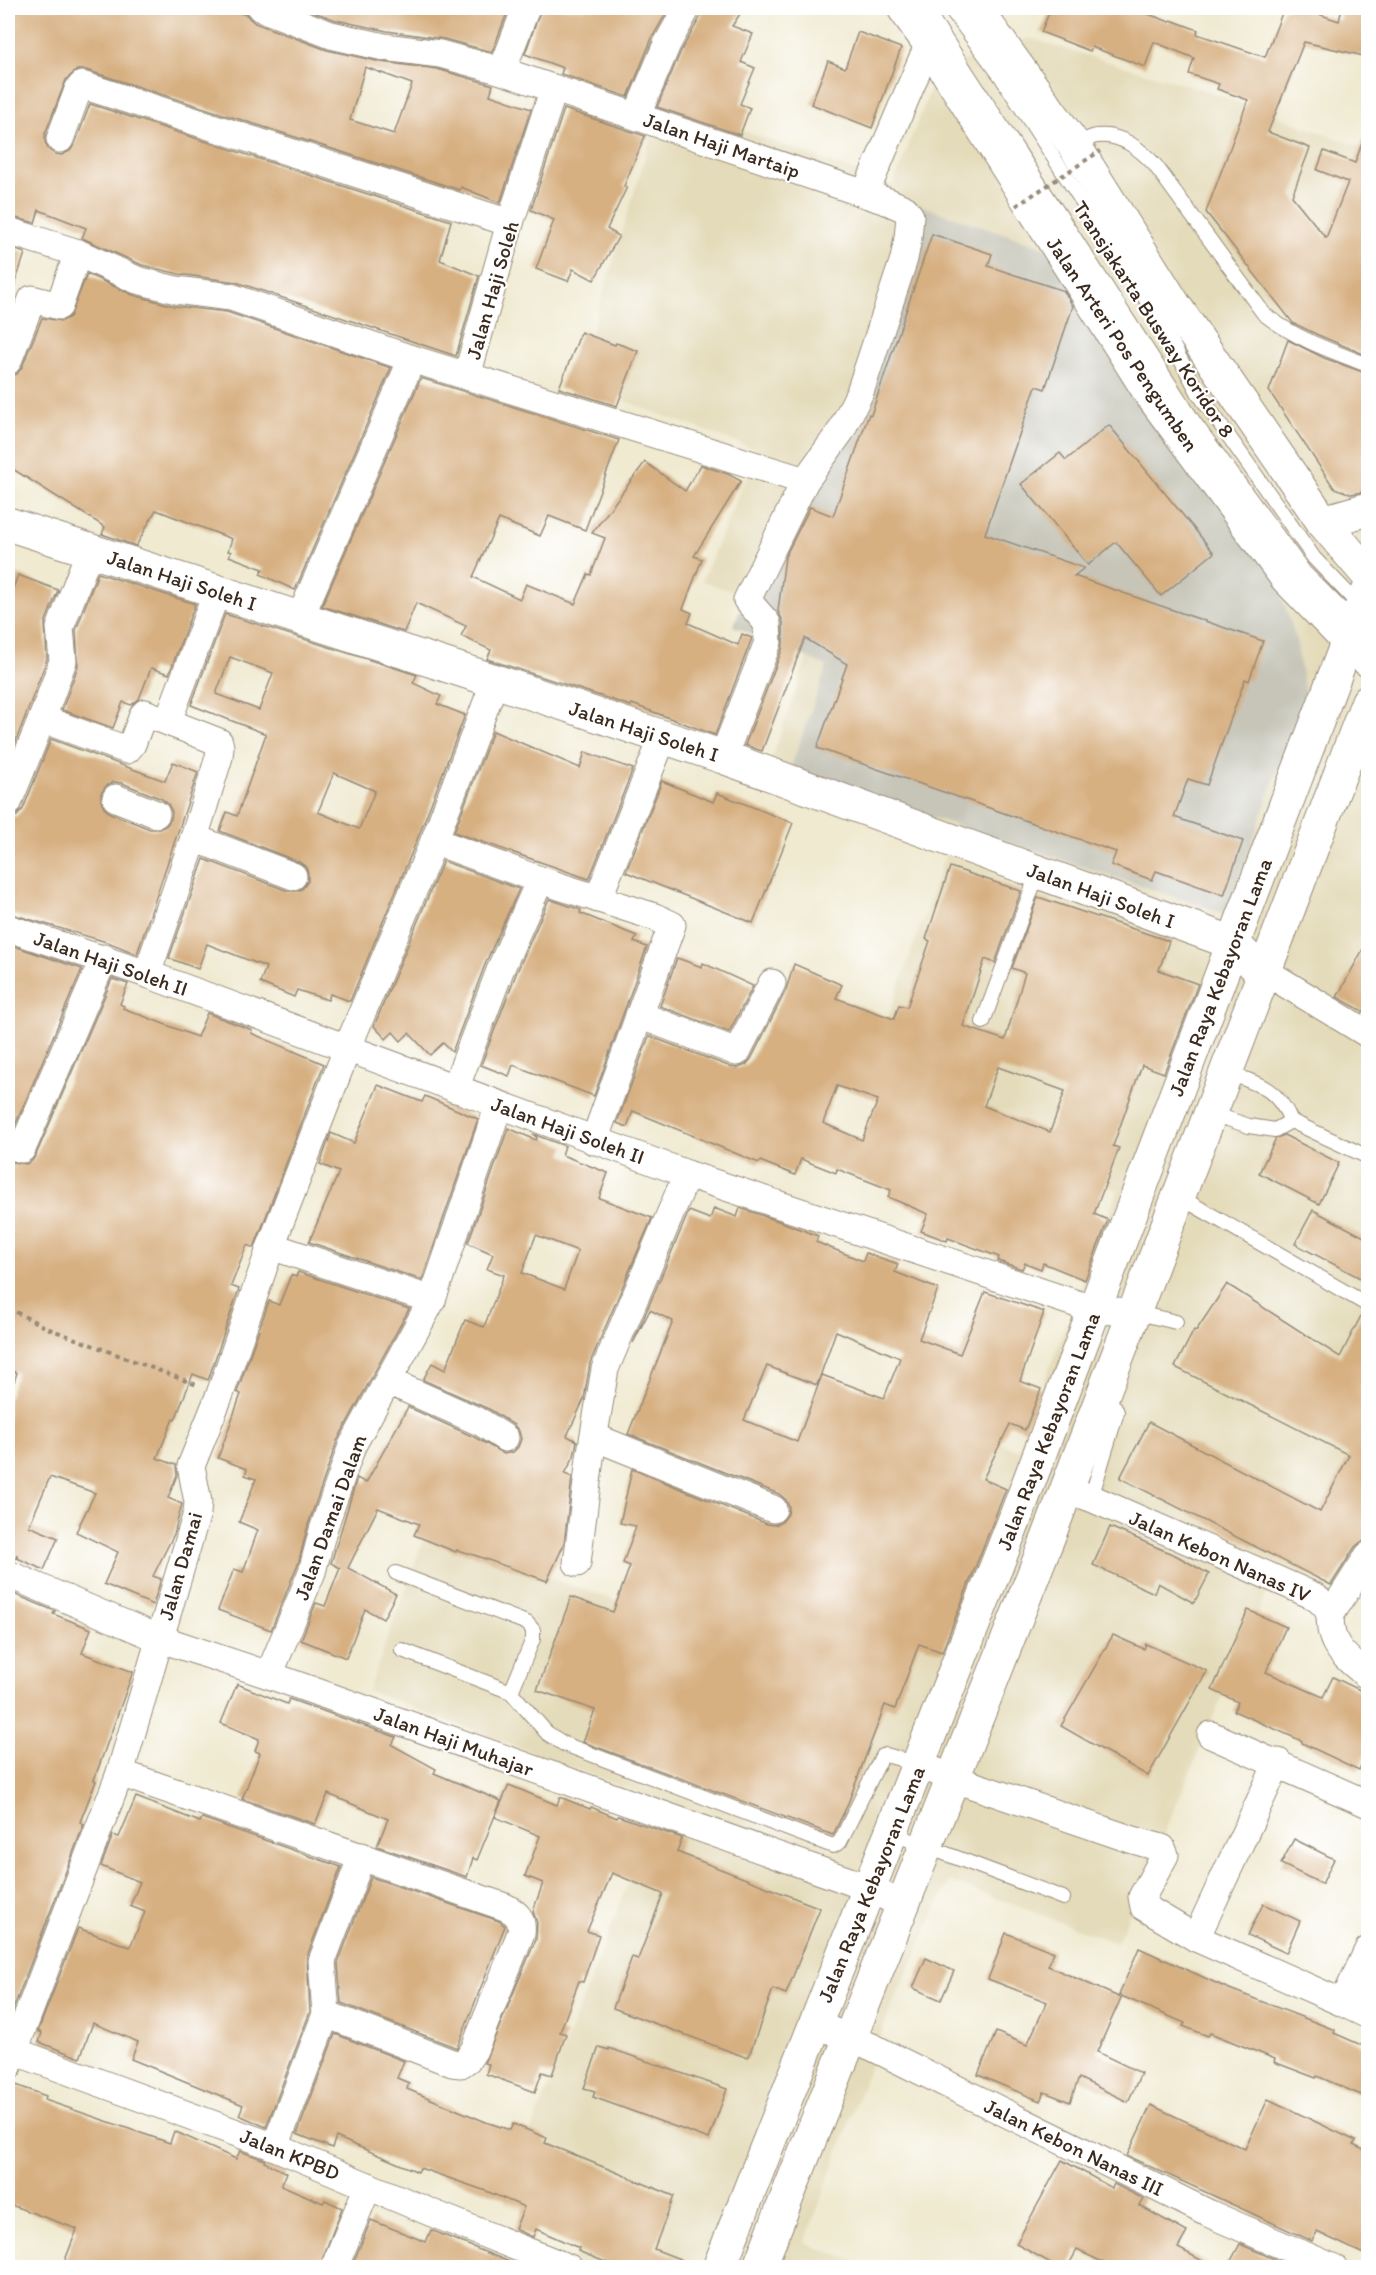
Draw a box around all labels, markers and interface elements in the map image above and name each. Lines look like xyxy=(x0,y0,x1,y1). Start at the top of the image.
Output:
street label: Jalan Haji Martaip xyxy=(640,106,804,184)
street label: Transjakarta Busway Koridor 8 xyxy=(1068,196,1240,442)
street label: Jalan Haji Soleh xyxy=(460,218,524,362)
street label: Jalan Arteri Pos Pengumben xyxy=(1042,232,1204,456)
street label: Jalan Haji Soleh I xyxy=(104,544,260,616)
street label: Jalan Haji Soleh I xyxy=(566,695,722,767)
street label: Jalan Raya Kebayoran Lama xyxy=(1163,854,1277,1100)
street label: Jalan Haji Soleh I xyxy=(1024,857,1178,933)
street label: Jalan Haji Soleh II xyxy=(31,925,191,1001)
street label: Jalan Haji Soleh II xyxy=(488,1091,648,1169)
street label: Jalan Raya Kebayoran Lama xyxy=(991,1308,1105,1554)
street label: Jalan Damai Dalam xyxy=(288,1431,372,1603)
street label: Jalan Kebon Nanas IV xyxy=(1126,1505,1315,1607)
street label: Jalan Damai xyxy=(153,1509,207,1623)
street label: Jalan Haji Muhajar xyxy=(371,1700,538,1782)
street label: Jalan Raya Kebayoran Lama xyxy=(812,1762,930,2006)
street label: Jalan Kebon Nanas III xyxy=(980,2093,1168,2201)
street label: Jalan KPBD xyxy=(237,2123,343,2185)

